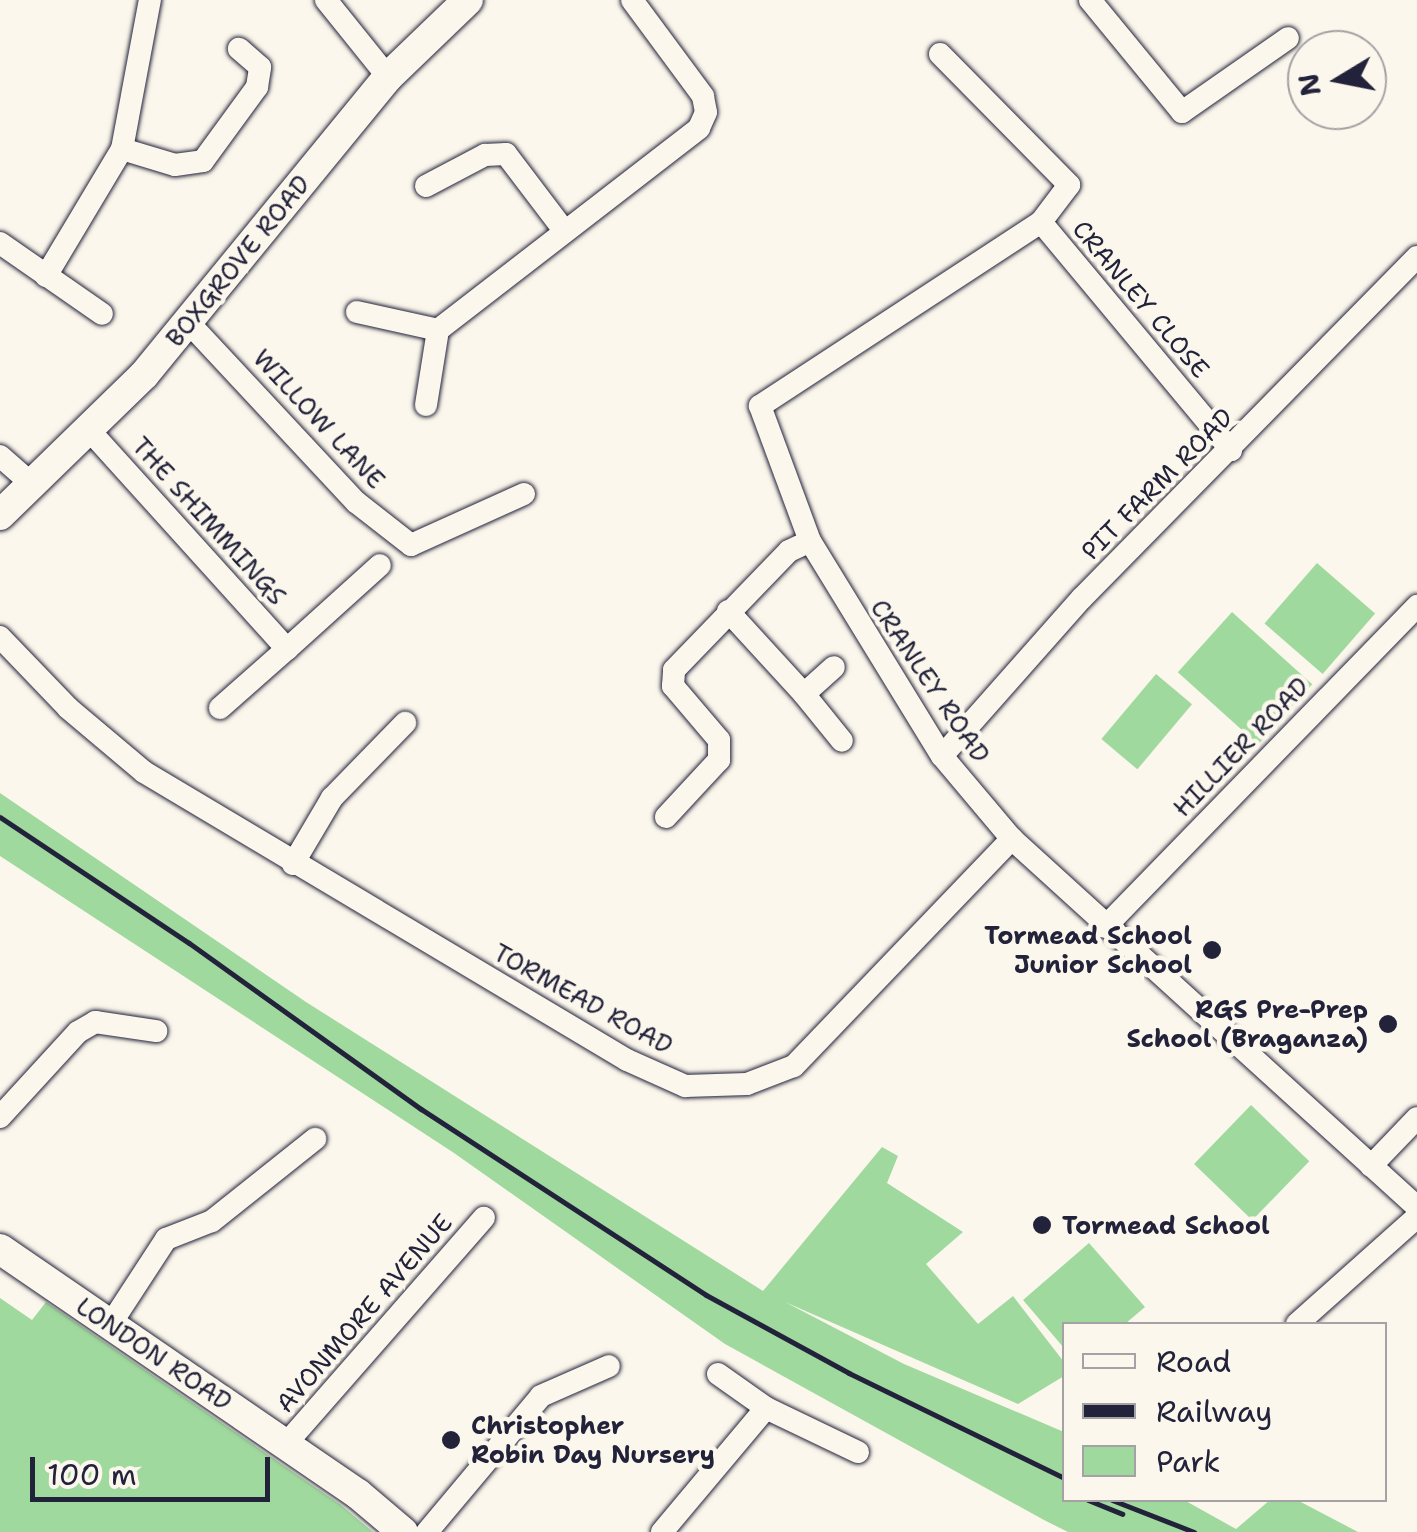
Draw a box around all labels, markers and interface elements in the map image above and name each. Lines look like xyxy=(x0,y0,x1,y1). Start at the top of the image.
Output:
north arrow xyxy=(1287,30,1387,130)
text: N xyxy=(1289,71,1330,99)
street label: BOXGROVE ROAD xyxy=(160,169,316,353)
street label: CRANLEY CLOSE xyxy=(1066,214,1216,384)
street label: WILLOW LANE xyxy=(247,343,391,495)
street label: PIT FARM ROAD xyxy=(1075,402,1239,566)
street label: THE SHIMMINGS xyxy=(126,431,292,611)
street label: CRANLEY ROAD xyxy=(864,594,996,768)
street label: HILLIER ROAD xyxy=(1167,671,1315,823)
place label: Tormead School Junior School xyxy=(984,921,1192,980)
street label: TORMEAD ROAD xyxy=(488,937,678,1061)
marker: Tormead School Junior School xyxy=(1201,939,1223,961)
place label: RGS Pre-Prep School (Braganza) xyxy=(1127,995,1368,1054)
marker: RGS Pre-Prep School (Braganza) xyxy=(1377,1013,1399,1035)
street label: AVONMORE AVENUE xyxy=(270,1208,458,1418)
place label: Tormead School xyxy=(1062,1210,1270,1240)
marker: Tormead School xyxy=(1031,1214,1053,1236)
street label: LONDON ROAD xyxy=(71,1291,237,1417)
legend xyxy=(1062,1322,1387,1502)
text: Road xyxy=(1156,1341,1231,1382)
text: Railway xyxy=(1156,1391,1272,1432)
place label: Christopher Robin Day Nursery xyxy=(471,1411,715,1470)
marker: Christopher Robin Day Nursery xyxy=(440,1429,462,1451)
scale bar xyxy=(35,1437,275,1499)
text: Park xyxy=(1156,1441,1220,1482)
text: 100 m xyxy=(47,1454,137,1495)

